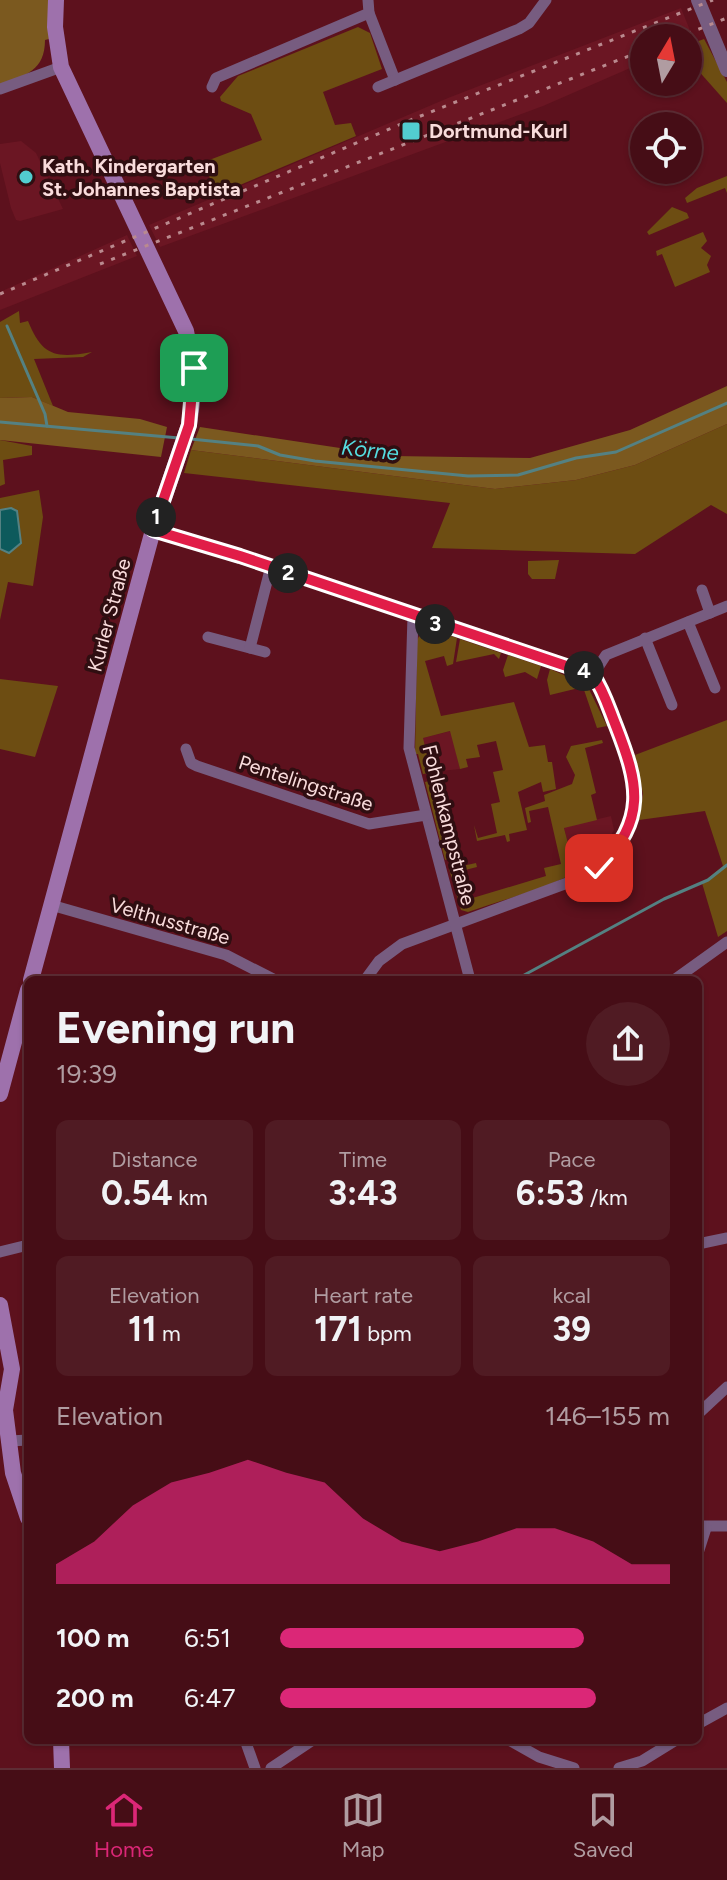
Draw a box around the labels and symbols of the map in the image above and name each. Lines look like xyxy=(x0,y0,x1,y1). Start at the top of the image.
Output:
north arrow xyxy=(630,24,702,96)
place label: Dortmund-Kurl xyxy=(429,119,568,143)
marker: Dortmund-Kurl xyxy=(400,120,422,142)
place label: Kath. Kindergarten St. Johannes Baptista xyxy=(42,154,241,201)
marker: Kath. Kindergarten St. Johannes Baptista xyxy=(17,168,35,186)
pin xyxy=(160,334,228,402)
water label: Körne xyxy=(340,434,400,466)
pin: 1 xyxy=(136,497,176,537)
pin: 2 xyxy=(268,553,308,593)
street label: Kurler Straße xyxy=(82,556,136,674)
pin: 3 xyxy=(415,604,455,644)
pin: 4 xyxy=(564,651,604,691)
street label: Fohlenkampstraße xyxy=(417,742,481,908)
street label: Pentelingstraße xyxy=(236,750,376,816)
pin xyxy=(565,834,633,902)
street label: Velthusstraße xyxy=(107,892,233,950)

